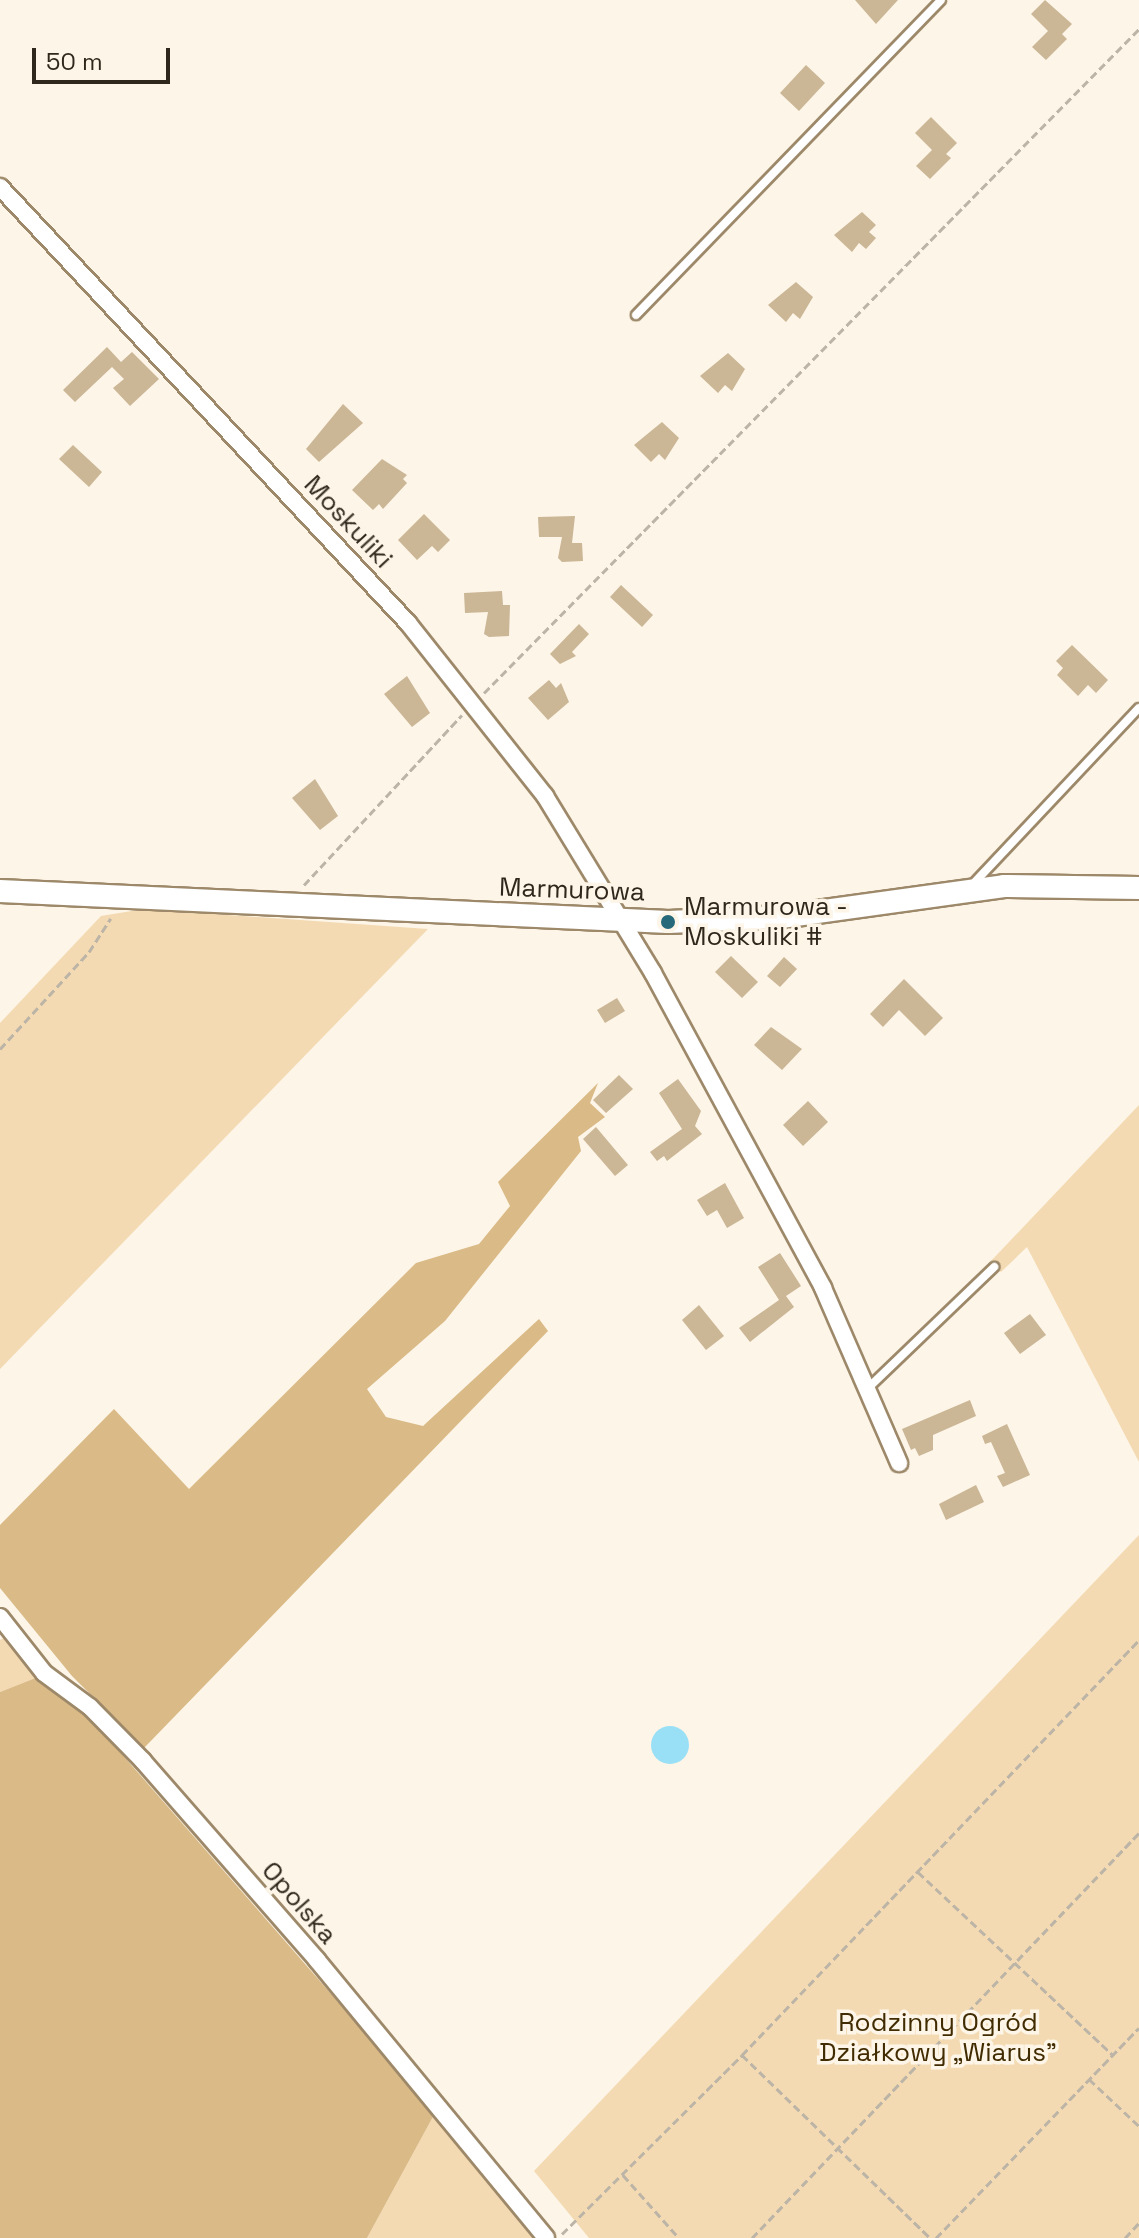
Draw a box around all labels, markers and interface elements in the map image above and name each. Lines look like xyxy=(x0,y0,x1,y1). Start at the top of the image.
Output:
scale bar xyxy=(36,32,174,82)
text: 50 m xyxy=(46,46,103,77)
street label: Moskuliki xyxy=(297,469,399,575)
street label: Marmurowa xyxy=(498,872,646,908)
place label: Marmurowa - Moskuliki # xyxy=(684,891,849,952)
marker: Marmurowa - Moskuliki # xyxy=(659,913,677,931)
street label: Opolska xyxy=(255,1855,343,1951)
park label: Rodzinny Ogród Działkowy „Wiarus” xyxy=(819,2007,1057,2068)

